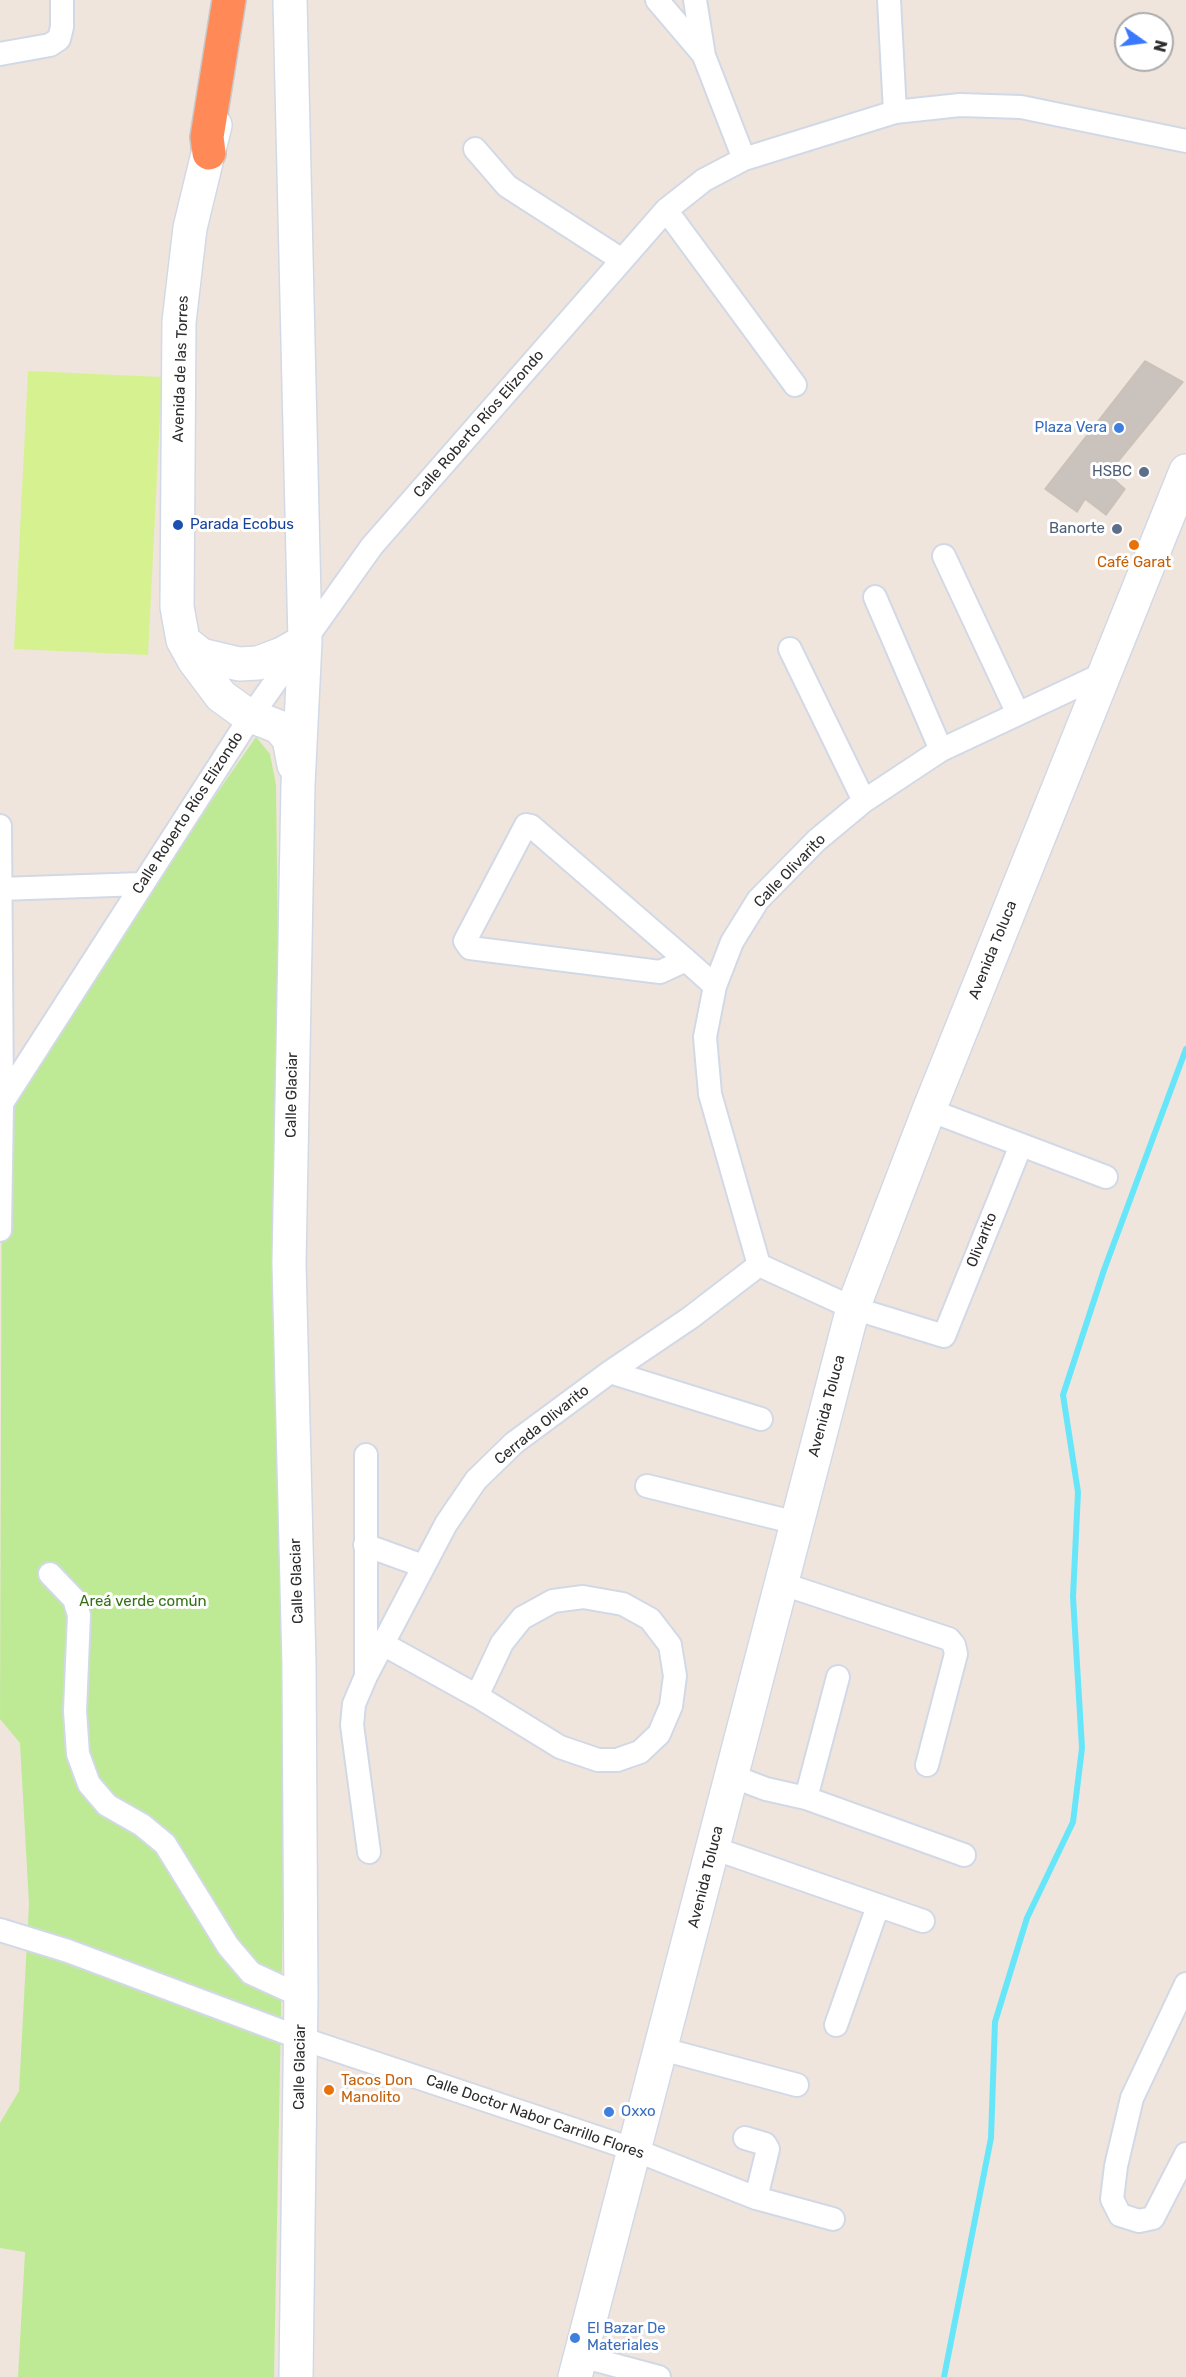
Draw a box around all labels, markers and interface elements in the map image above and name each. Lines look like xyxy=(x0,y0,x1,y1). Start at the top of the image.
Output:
north arrow xyxy=(1114,12,1174,72)
text: N xyxy=(1149,38,1171,54)
street label: Avenida de las Torres xyxy=(169,295,193,443)
street label: Calle Roberto Ríos Elizondo xyxy=(410,347,548,501)
place label: Plaza Vera xyxy=(1035,419,1107,437)
marker: Plaza Vera xyxy=(1112,421,1126,435)
place label: HSBC xyxy=(1092,463,1132,481)
marker: HSBC xyxy=(1137,465,1151,479)
place label: Parada Ecobus xyxy=(190,516,294,534)
marker: Parada Ecobus xyxy=(171,518,185,532)
place label: Banorte xyxy=(1049,520,1105,538)
marker: Banorte xyxy=(1110,522,1124,536)
marker: Café Garat xyxy=(1127,538,1141,552)
place label: Café Garat xyxy=(1097,554,1171,572)
street label: Calle Roberto Ríos Elizondo xyxy=(129,729,247,897)
street label: Calle Olivarito xyxy=(750,831,830,911)
street label: Avenida Toluca xyxy=(965,898,1021,1002)
street label: Calle Glaciar xyxy=(282,1052,302,1138)
street label: Olivarito xyxy=(963,1210,1001,1270)
street label: Avenida Toluca xyxy=(805,1353,849,1459)
street label: Cerrada Olivarito xyxy=(491,1381,593,1469)
street label: Calle Glaciar xyxy=(287,1538,307,1624)
park label: Areá verde común xyxy=(79,1593,207,1611)
street label: Avenida Toluca xyxy=(685,1824,727,1930)
street label: Calle Glaciar xyxy=(290,2024,310,2110)
street label: Calle Doctor Nabor Carrillo Flores xyxy=(423,2071,647,2163)
place label: Tacos Don Manolito xyxy=(341,2072,413,2107)
marker: Tacos Don Manolito xyxy=(322,2083,336,2097)
place label: Oxxo xyxy=(621,2103,656,2121)
marker: Oxxo xyxy=(602,2105,616,2119)
place label: El Bazar De Materiales xyxy=(587,2320,666,2355)
marker: El Bazar De Materiales xyxy=(568,2331,582,2345)

